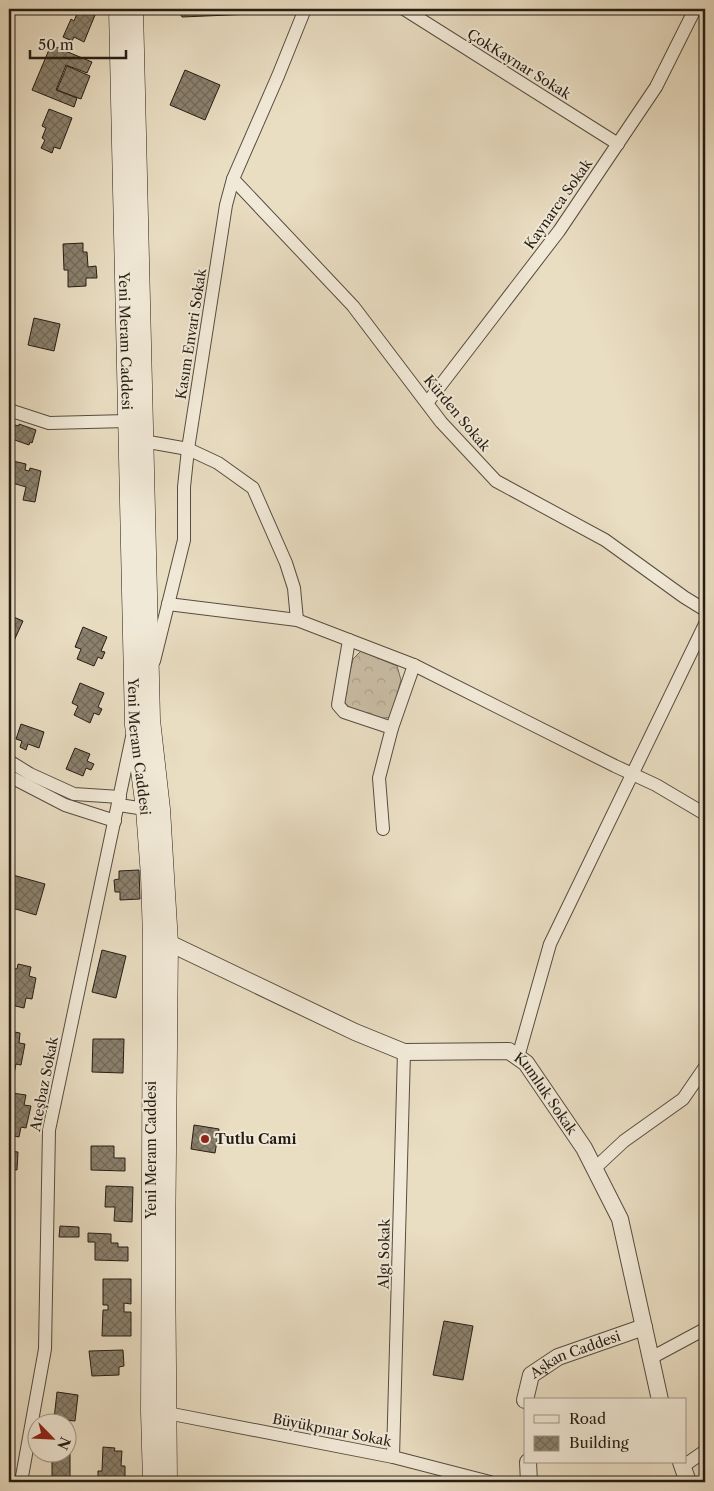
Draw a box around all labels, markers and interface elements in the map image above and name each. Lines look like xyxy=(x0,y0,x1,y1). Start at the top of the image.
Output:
street label: ÇokKaynar Sokak xyxy=(464,25,575,104)
scale bar xyxy=(30,28,126,60)
text: 50 m xyxy=(38,35,74,54)
street label: Kaynarca Sokak xyxy=(520,155,596,253)
street label: Kasım Envari Sokak xyxy=(172,266,210,401)
street label: Yeni Meram Caddesi xyxy=(115,271,136,410)
street label: Kürden Sokak xyxy=(420,371,495,456)
street label: Yeni Meram Caddesi xyxy=(124,677,154,816)
street label: Ateşbaz Sokak xyxy=(26,1034,62,1134)
street label: Kumluk Sokak xyxy=(511,1048,582,1139)
street label: Yeni Meram Caddesi xyxy=(142,1081,160,1220)
place label: Tutlu Cami xyxy=(215,1130,296,1148)
marker: Tutlu Cami xyxy=(199,1133,211,1145)
street label: Algı Sokak xyxy=(374,1218,394,1290)
street label: Aşkan Caddesi xyxy=(526,1327,623,1383)
legend xyxy=(524,1398,686,1464)
text: Road xyxy=(569,1409,606,1428)
street label: Büyükpınar Sokak xyxy=(271,1410,394,1451)
north arrow xyxy=(28,1414,78,1464)
text: Building xyxy=(569,1433,629,1452)
text: N xyxy=(53,1434,75,1453)

